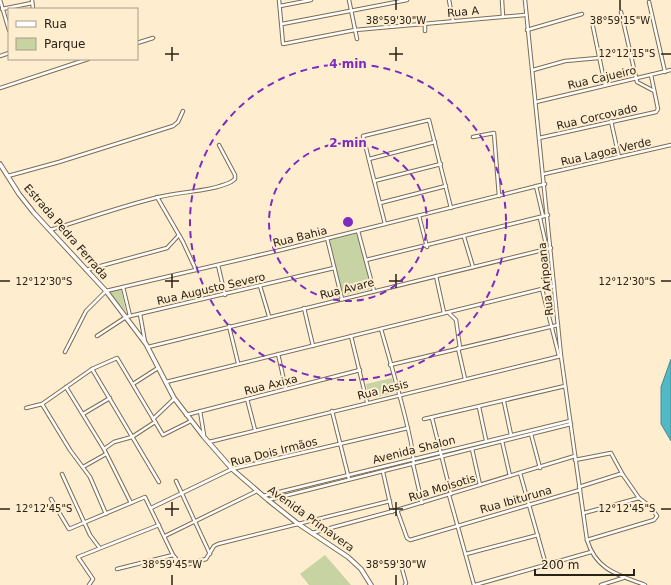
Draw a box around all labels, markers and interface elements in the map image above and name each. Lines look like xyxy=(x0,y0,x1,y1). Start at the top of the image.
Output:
street label: Rua A xyxy=(447,4,480,20)
legend xyxy=(8,8,138,60)
text: 38°59'30"W xyxy=(366,15,426,26)
text: 38°59'15"W xyxy=(590,15,650,26)
text: Rua xyxy=(44,17,67,31)
text: Parque xyxy=(44,37,85,51)
text: 12°12'15"S xyxy=(599,48,655,59)
text: 4 min xyxy=(329,57,367,71)
street label: Rua Cajueiro xyxy=(567,64,638,92)
street label: Rua Corcovado xyxy=(555,101,639,133)
street label: Rua Lagoa Verde xyxy=(559,135,653,169)
text: 2 min xyxy=(329,136,367,150)
street label: Estrada Pedra Ferrada xyxy=(21,182,111,282)
centre of rings xyxy=(341,215,355,229)
street label: Rua Bahia xyxy=(272,224,328,250)
street label: Rua Aripoana xyxy=(536,242,556,316)
street label: Rua Augusto Severo xyxy=(155,270,267,308)
text: 12°12'30"S xyxy=(16,276,72,287)
street label: Rua Avare xyxy=(318,276,376,302)
text: 12°12'30"S xyxy=(599,276,655,287)
street label: Rua Axixa xyxy=(243,372,299,398)
street label: Rua Assis xyxy=(356,377,410,403)
street label: Avenida Shalon xyxy=(371,433,457,467)
street label: Rua Dois Irmãos xyxy=(229,435,319,469)
street label: Rua Moisotis xyxy=(407,472,477,504)
street label: Avenida Primavera xyxy=(265,483,357,555)
street label: Rua Ibituruna xyxy=(479,484,553,516)
text: 12°12'45"S xyxy=(16,503,72,514)
text: 12°12'45"S xyxy=(599,503,655,514)
scale bar xyxy=(535,551,634,577)
text: 200 m xyxy=(541,558,579,572)
text: 38°59'45"W xyxy=(142,559,202,570)
text: 38°59'30"W xyxy=(366,559,426,570)

